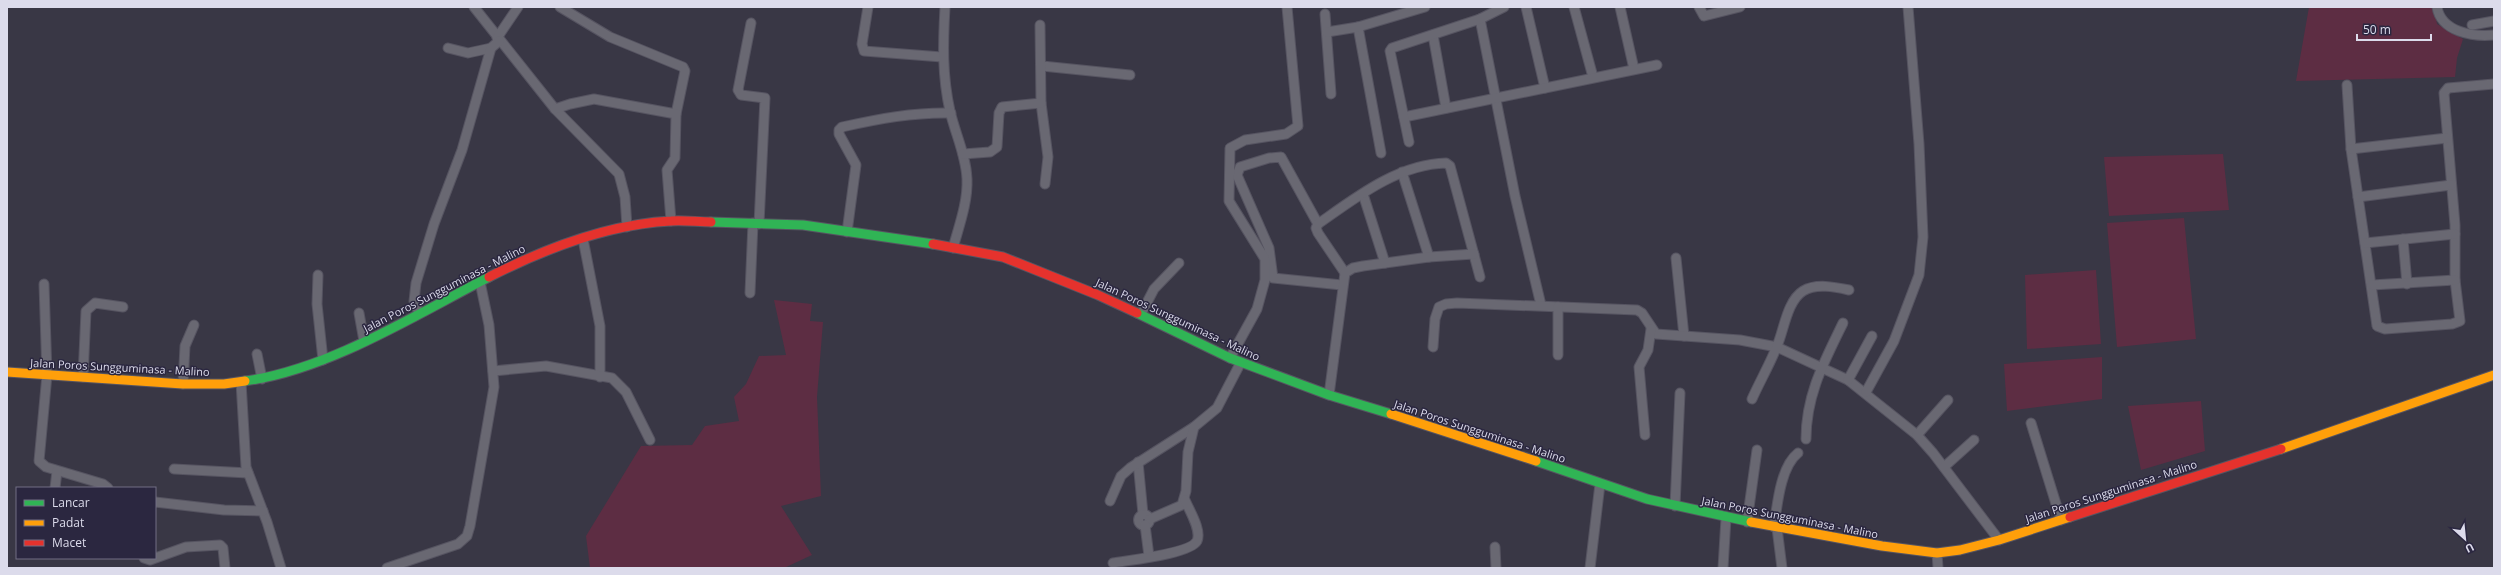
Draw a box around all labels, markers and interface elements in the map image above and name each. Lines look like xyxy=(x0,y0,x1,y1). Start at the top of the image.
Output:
scale bar xyxy=(2357,16,2431,42)
text: 50 m xyxy=(2363,21,2391,38)
street label: Jalan Poros Sungguminasa - Malino xyxy=(360,240,528,336)
street label: Jalan Poros Sungguminasa - Malino xyxy=(1093,274,1263,364)
street label: Jalan Poros Sungguminasa - Malino xyxy=(29,355,210,379)
street label: Jalan Poros Sungguminasa - Malino xyxy=(1391,396,1568,466)
street label: Jalan Poros Sungguminasa - Malino xyxy=(2022,456,2199,526)
legend xyxy=(16,487,156,559)
street label: Jalan Poros Sungguminasa - Malino xyxy=(1699,492,1880,542)
text: Lancar xyxy=(52,494,90,511)
text: Padat xyxy=(52,514,84,531)
north arrow xyxy=(2445,519,2485,559)
text: Macet xyxy=(52,534,86,551)
text: U xyxy=(2463,540,2477,557)

